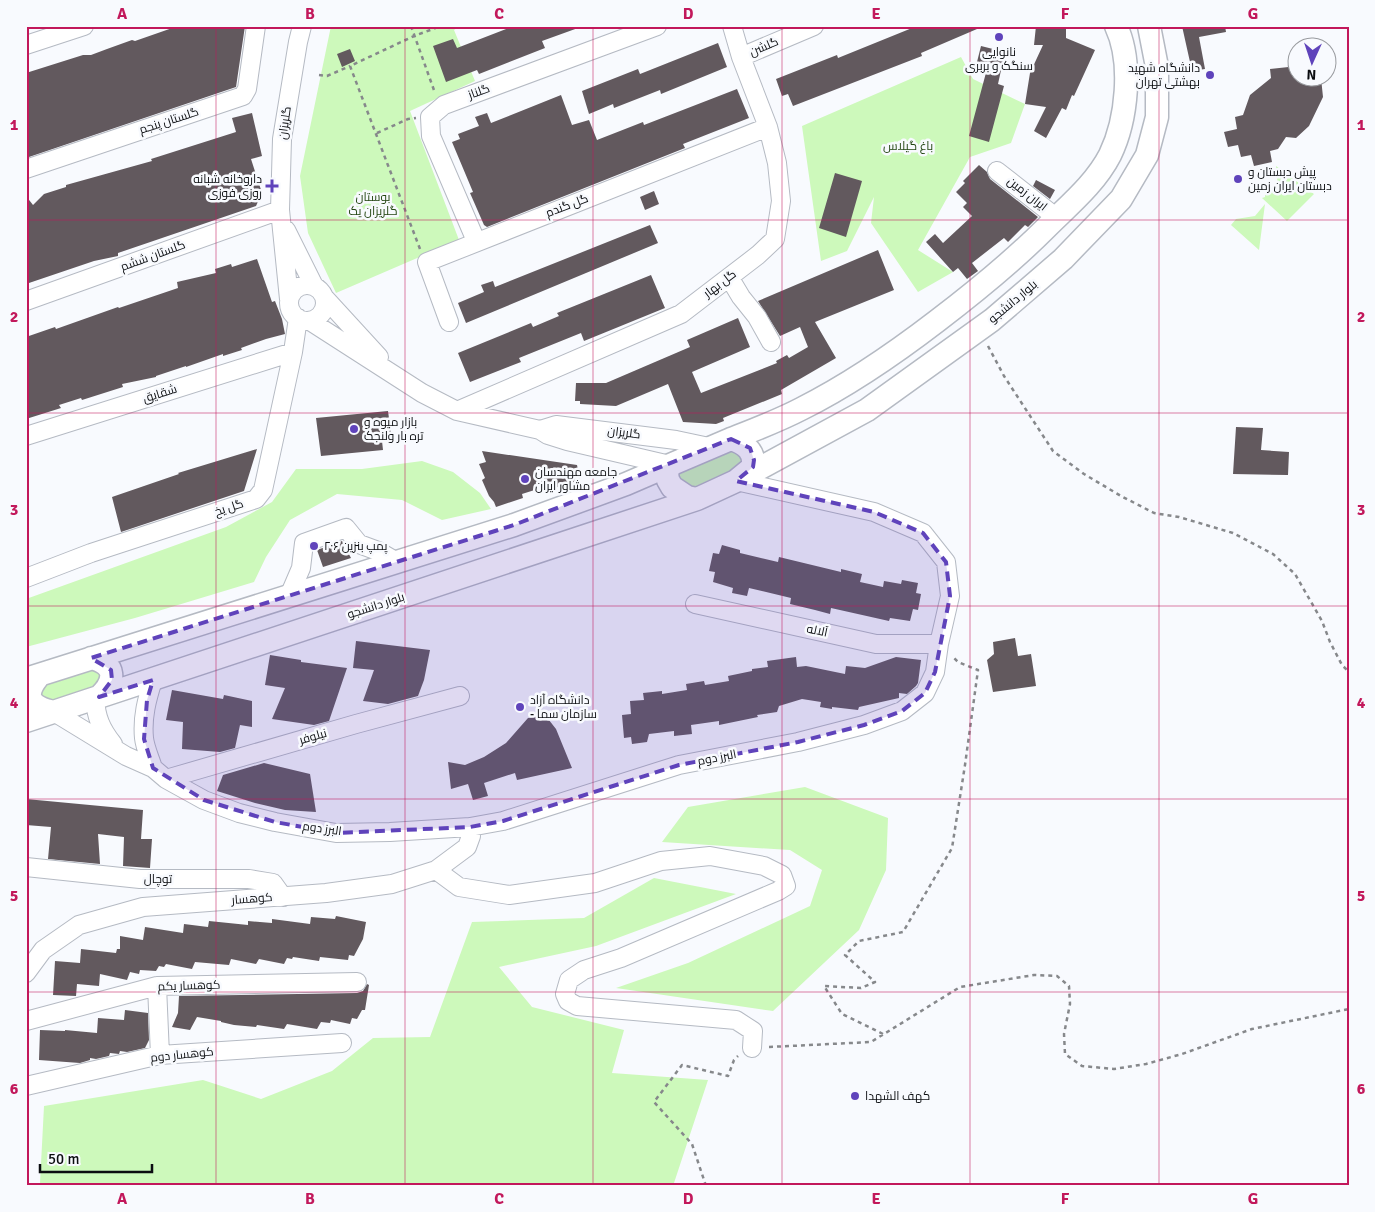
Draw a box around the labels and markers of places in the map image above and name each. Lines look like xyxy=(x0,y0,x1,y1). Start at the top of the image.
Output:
marker: نانوایی سنگک و بربری xyxy=(993,31,1005,43)
place label: نانوایی سنگک و بربری xyxy=(965,45,1033,74)
place label: دانشگاه شهید بهشتی تهران xyxy=(1128,61,1200,90)
marker: دانشگاه شهید بهشتی تهران xyxy=(1204,69,1216,81)
place label: پیش دبستان و دبستان ایران زمین xyxy=(1248,165,1332,194)
place label: داروخانه شبانه روزی فوزی xyxy=(193,172,262,201)
marker: پیش دبستان و دبستان ایران زمین xyxy=(1232,173,1244,185)
marker: داروخانه شبانه روزی فوزی xyxy=(266,180,278,192)
place label: بازار میوه و تره بار ولنجک xyxy=(364,415,424,444)
marker: بازار میوه و تره بار ولنجک xyxy=(348,423,360,435)
place label: جامعه مهندسان مشاور ایران xyxy=(535,465,617,494)
marker: جامعه مهندسان مشاور ایران xyxy=(519,473,531,485)
place label: پمپ بنزین ۲۰۶ xyxy=(324,539,388,555)
marker: پمپ بنزین ۲۰۶ xyxy=(308,540,320,552)
place label: دانشگاه آزاد - سازمان سما xyxy=(530,693,597,722)
marker: دانشگاه آزاد - سازمان سما xyxy=(514,701,526,713)
place label: کهف الشهدا xyxy=(865,1089,930,1104)
marker: کهف الشهدا xyxy=(849,1090,861,1102)

